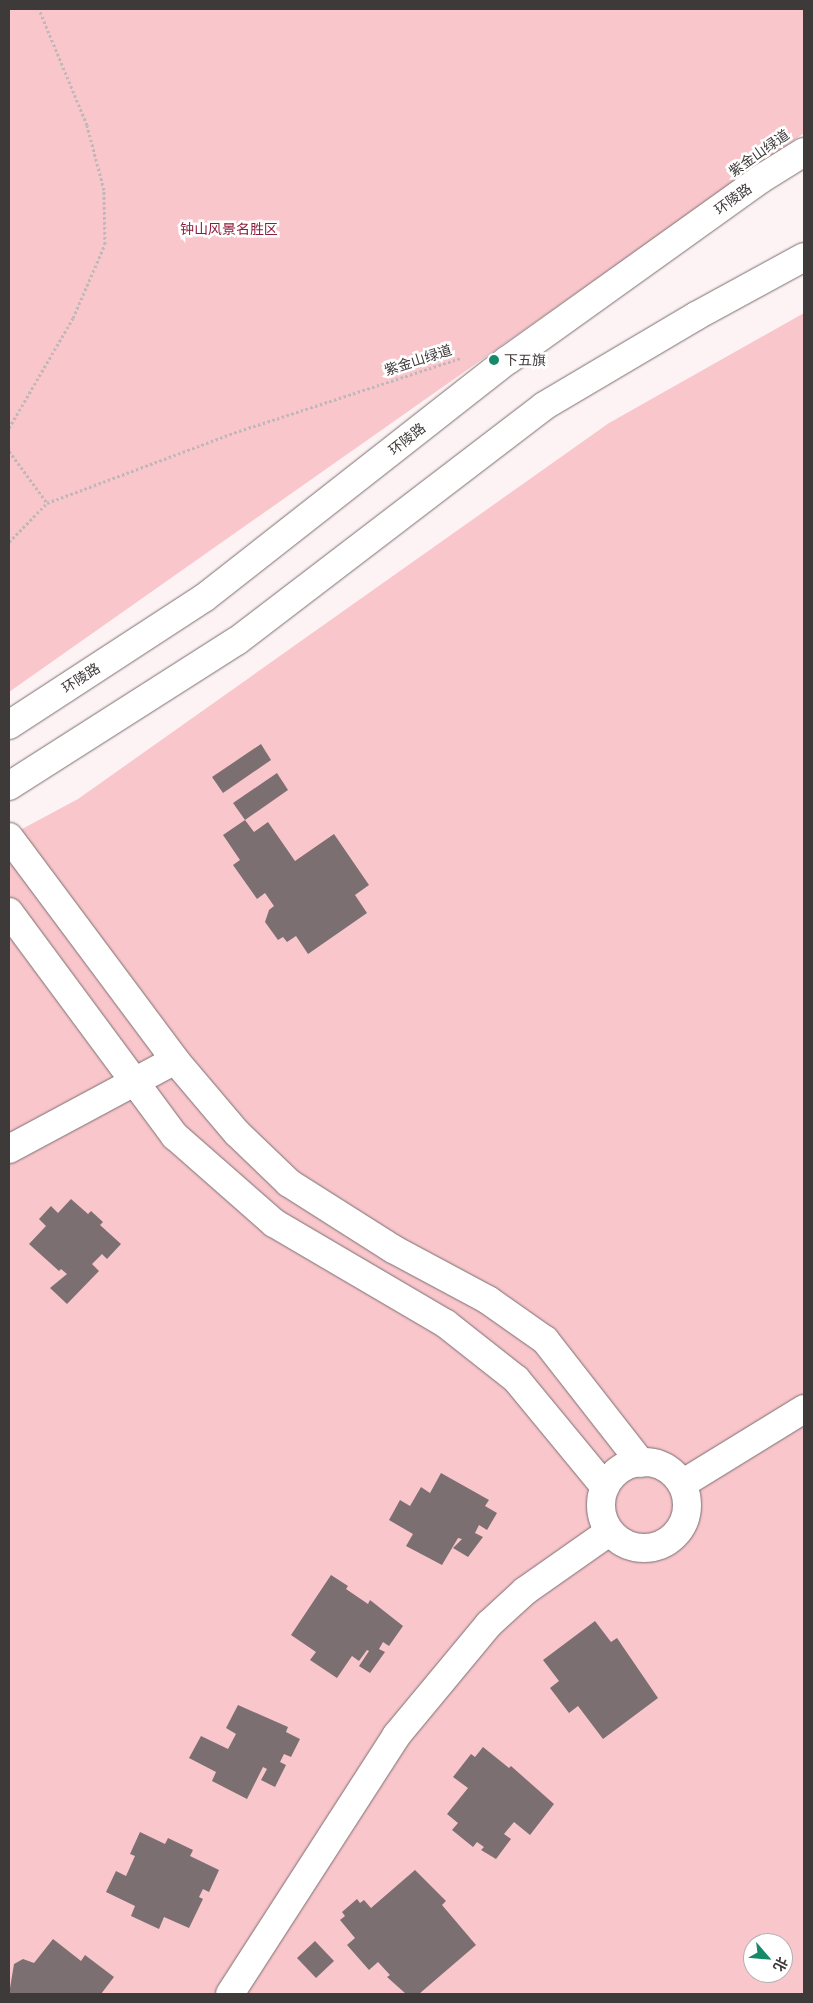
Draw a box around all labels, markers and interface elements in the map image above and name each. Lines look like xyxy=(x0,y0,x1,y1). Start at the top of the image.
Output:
street label: 紫金山绿道 xyxy=(726,126,792,180)
street label: 环陵路 xyxy=(711,180,755,218)
park label: 钟山风景名胜区 xyxy=(180,221,278,237)
street label: 紫金山绿道 xyxy=(382,341,454,379)
place label: 下五旗 xyxy=(504,352,546,368)
marker: 下五旗 xyxy=(488,354,500,366)
street label: 环陵路 xyxy=(385,419,429,459)
street label: 环陵路 xyxy=(59,660,103,696)
north arrow xyxy=(743,1933,793,1983)
text: 北 xyxy=(770,1954,791,1974)

